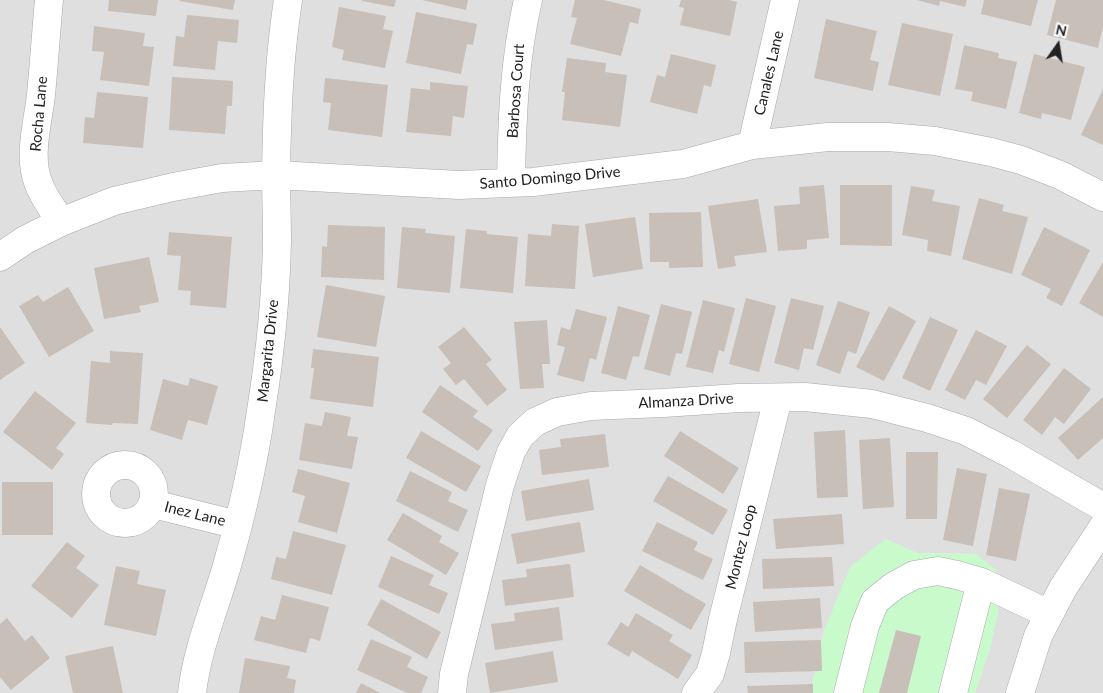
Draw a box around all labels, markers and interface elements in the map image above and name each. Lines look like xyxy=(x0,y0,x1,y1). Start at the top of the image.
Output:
north arrow xyxy=(1033,20,1083,70)
text: N xyxy=(1054,20,1069,39)
street label: Canales Lane xyxy=(750,29,788,117)
street label: Barbosa Court xyxy=(504,43,528,139)
street label: Rocha Lane xyxy=(27,76,51,152)
street label: Santo Domingo Drive xyxy=(479,163,621,193)
street label: Margarita Drive xyxy=(254,299,282,403)
street label: Almanza Drive xyxy=(638,390,734,412)
street label: Inez Lane xyxy=(163,498,227,530)
street label: Montez Loop xyxy=(722,503,760,591)

